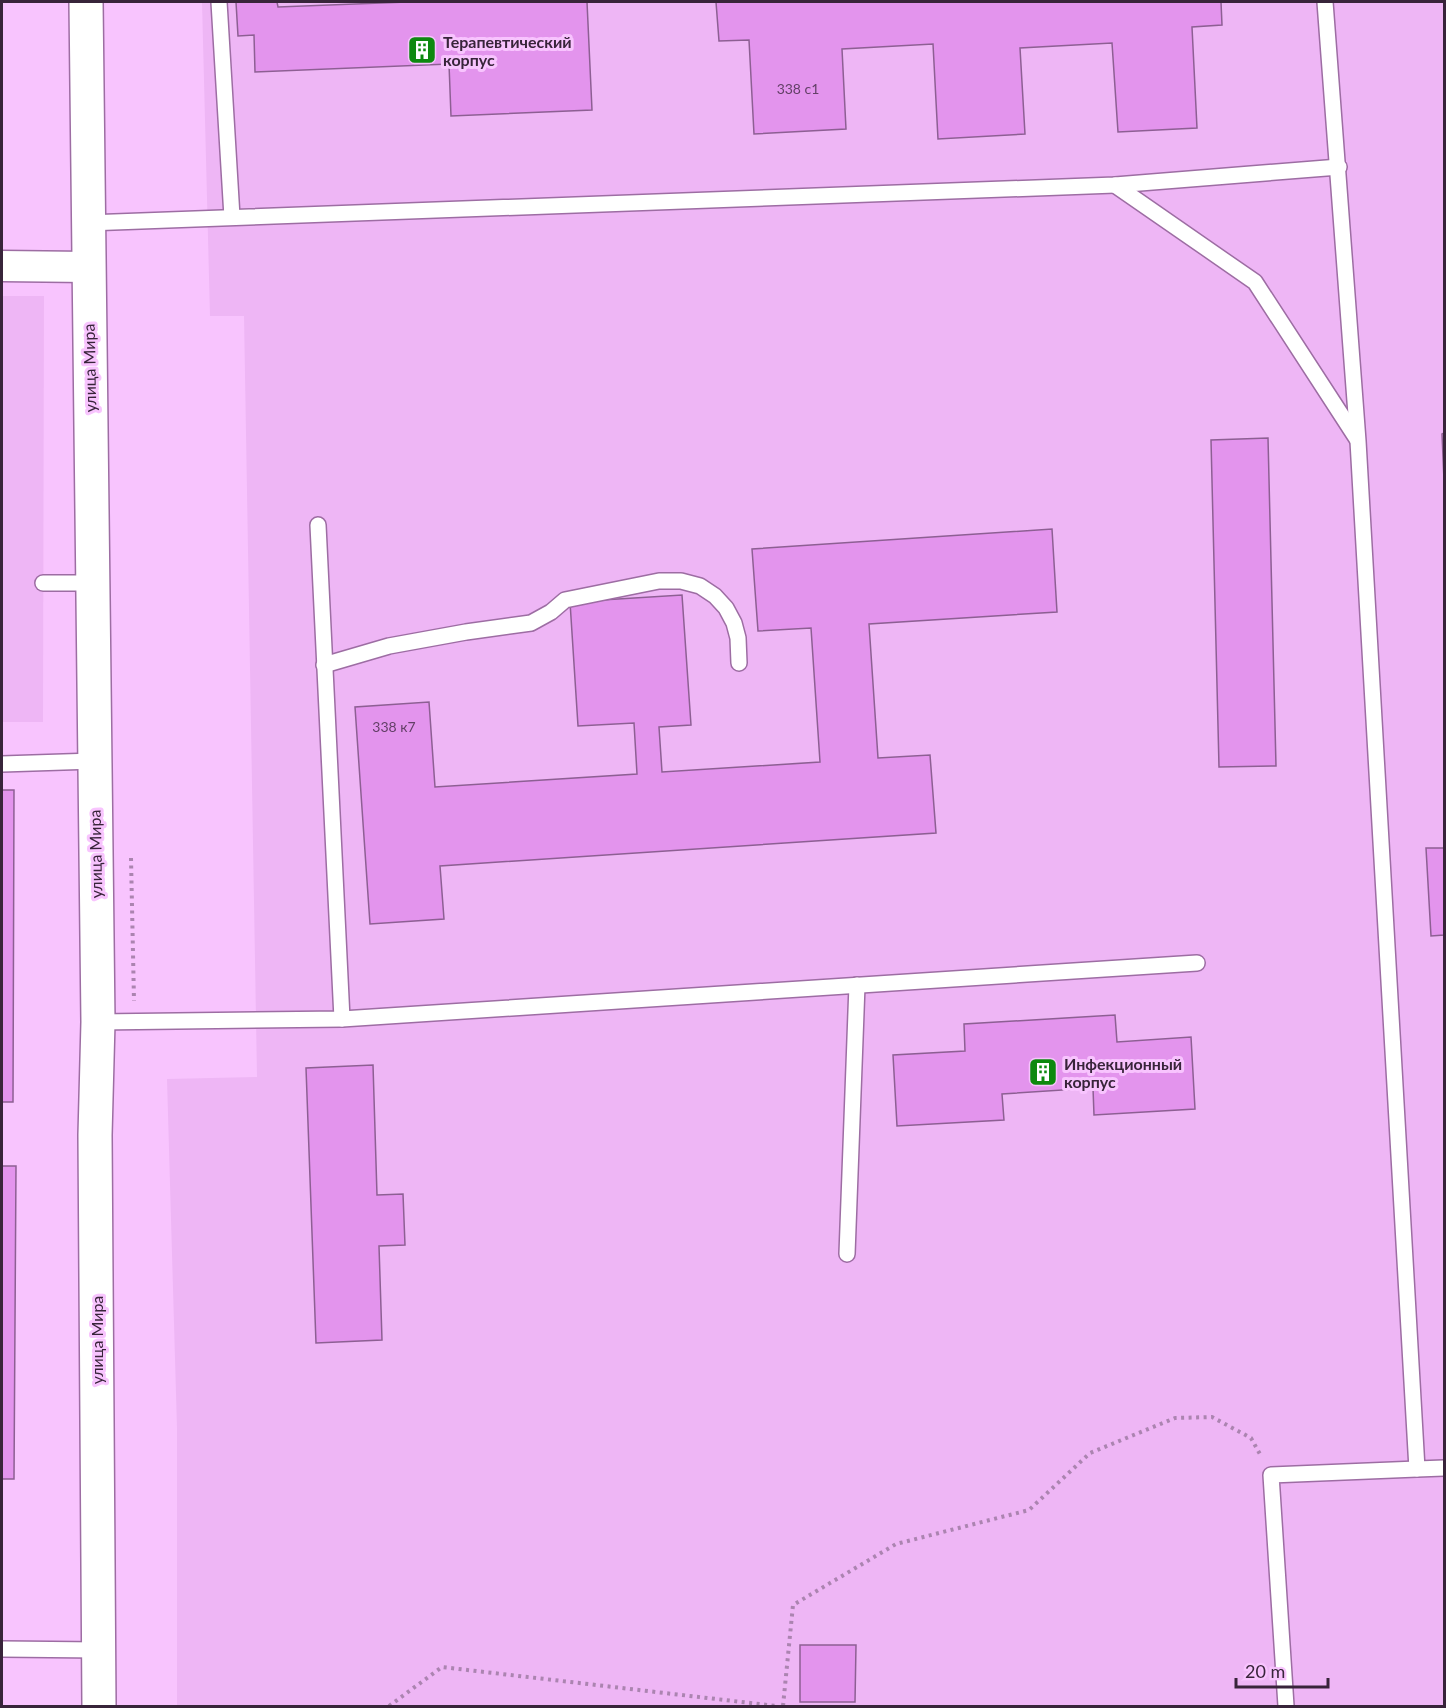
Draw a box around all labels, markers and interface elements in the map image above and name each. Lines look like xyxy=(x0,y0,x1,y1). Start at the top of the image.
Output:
place label: Терапевтический корпус xyxy=(443,32,572,69)
building icon: Терапевтический корпус xyxy=(406,34,438,66)
house number: 338 с1 xyxy=(777,80,819,97)
street label: улица Мира xyxy=(79,324,99,412)
house number: 338 к7 xyxy=(372,718,416,735)
street label: улица Мира xyxy=(85,810,105,898)
place label: Инфекционный корпус xyxy=(1064,1054,1182,1091)
building icon: Инфекционный корпус xyxy=(1027,1056,1059,1088)
street label: улица Мира xyxy=(87,1296,106,1384)
scale bar xyxy=(1236,1651,1328,1689)
text: 20 m xyxy=(1245,1660,1285,1682)

